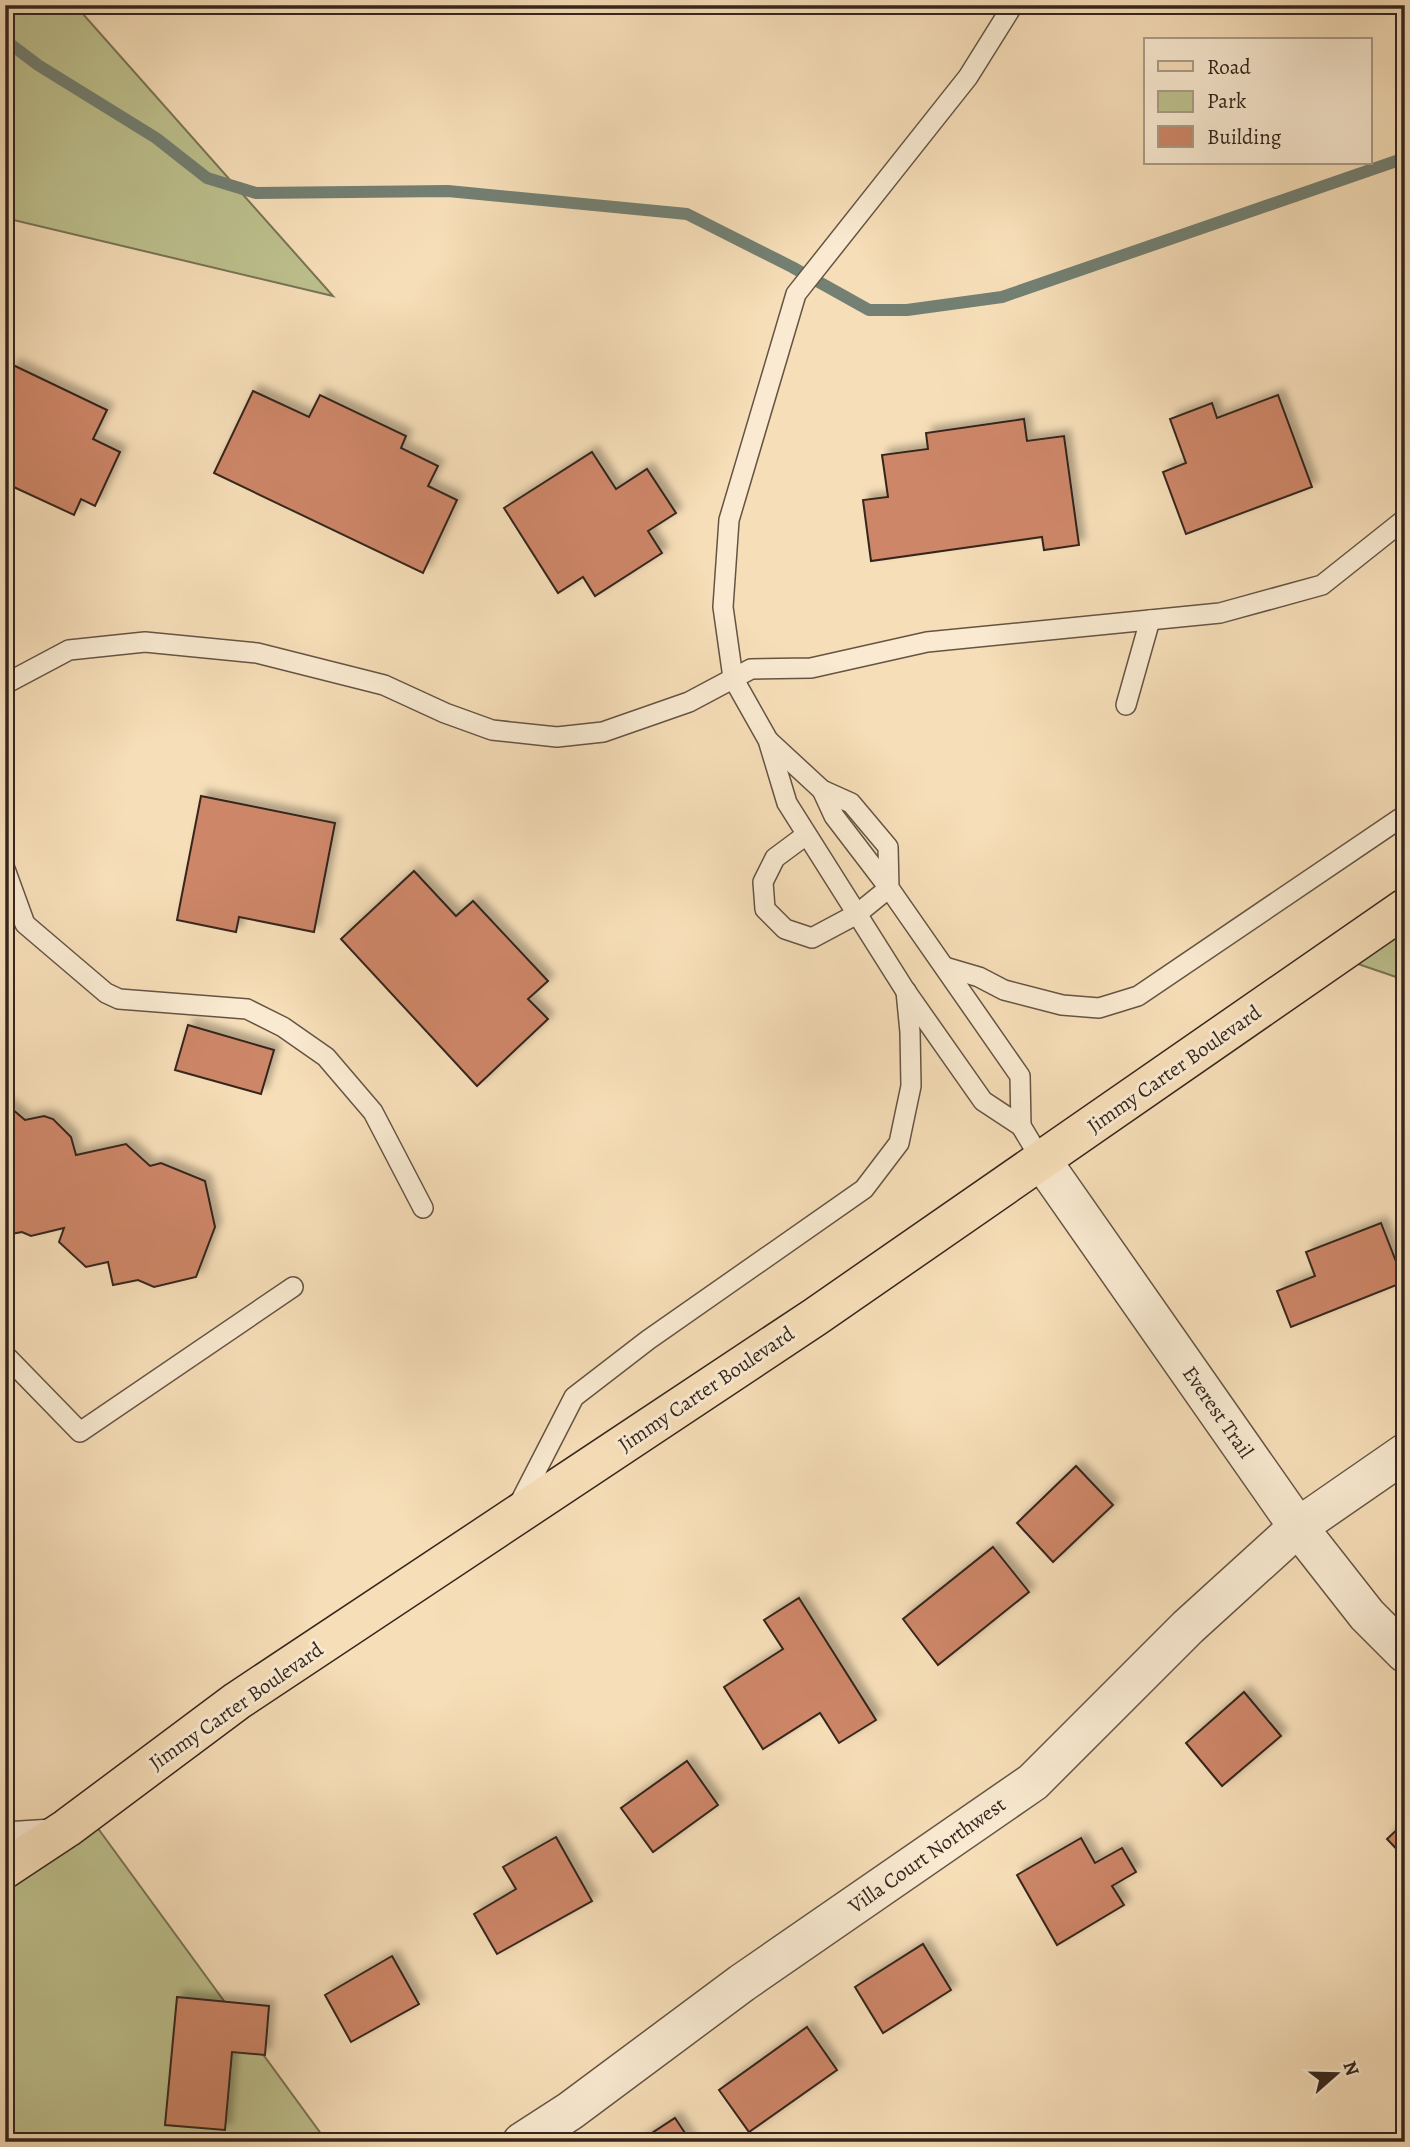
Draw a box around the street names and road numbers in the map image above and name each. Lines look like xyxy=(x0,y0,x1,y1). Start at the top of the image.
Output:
street label: Jimmy Carter Boulevard xyxy=(1081,998,1267,1140)
street label: Jimmy Carter Boulevard xyxy=(613,1319,800,1458)
street label: Everest Trail xyxy=(1176,1360,1260,1464)
street label: Jimmy Carter Boulevard xyxy=(143,1635,329,1777)
street label: Villa Court Northwest xyxy=(842,1790,1011,1920)

